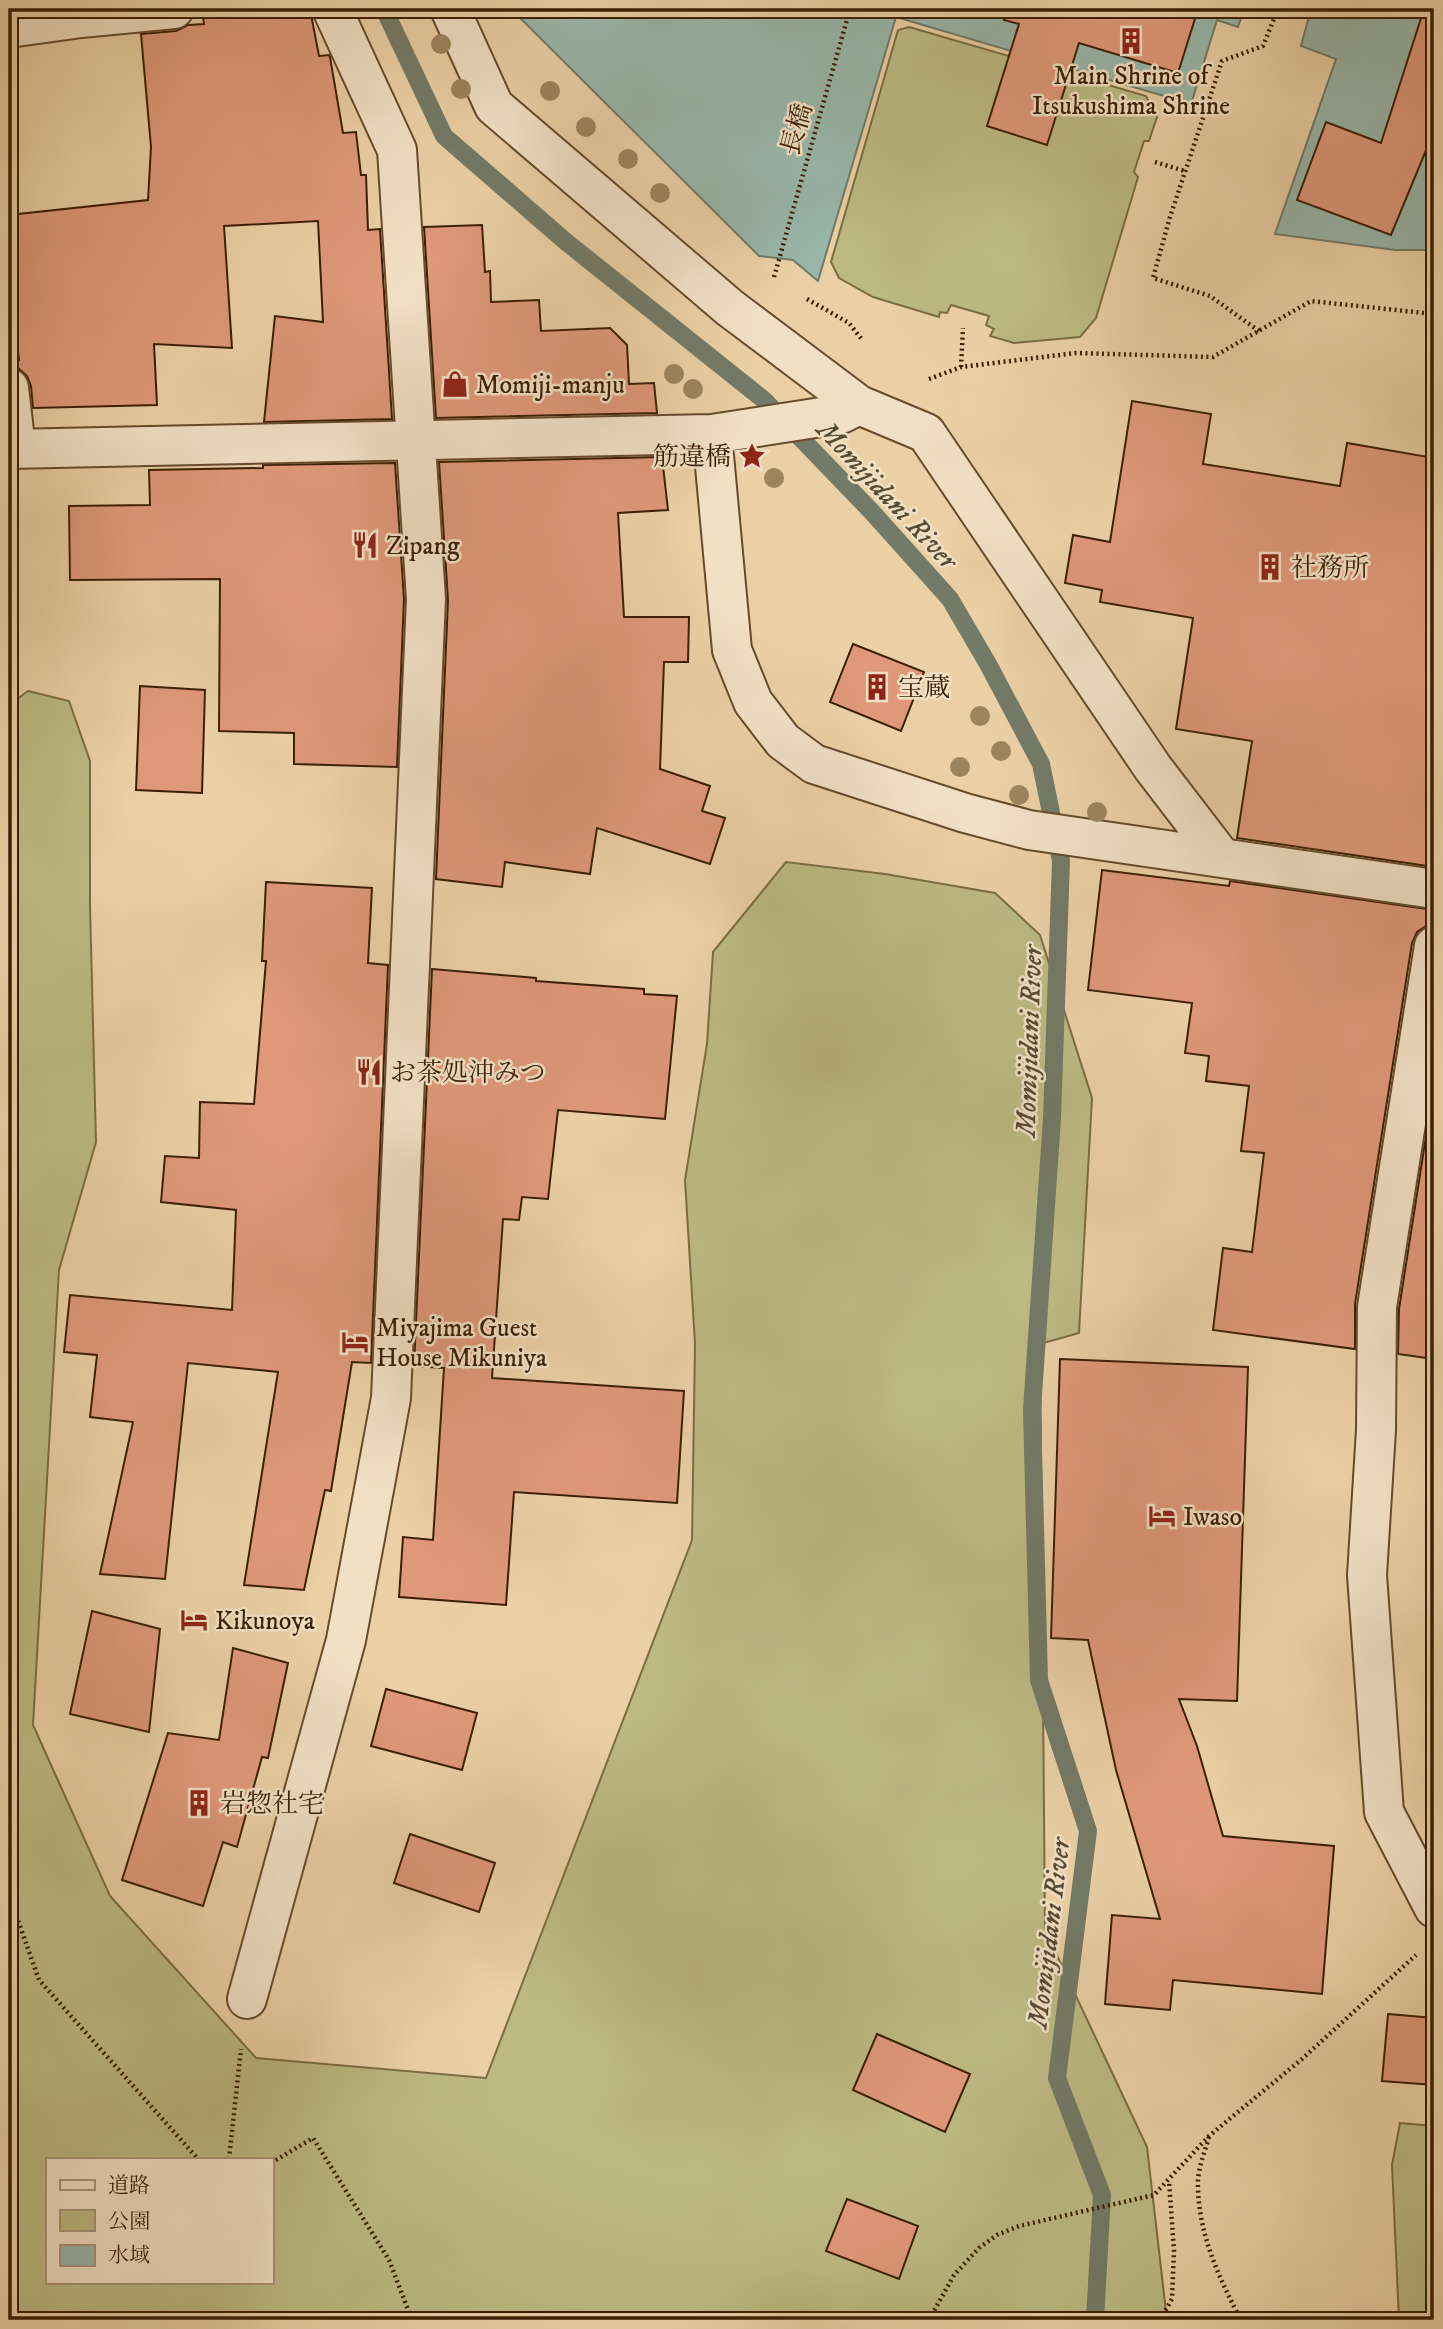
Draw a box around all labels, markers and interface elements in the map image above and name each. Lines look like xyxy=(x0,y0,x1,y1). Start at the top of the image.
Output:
building icon: Main Shrine of Itsukushima Shrine xyxy=(1116,26,1146,56)
place label: Main Shrine of Itsukushima Shrine xyxy=(1032,60,1230,123)
street label: 長橋 xyxy=(774,100,820,159)
shop icon: Momiji-manju xyxy=(440,369,470,399)
place label: Momiji-manju xyxy=(476,369,625,402)
water label: Momijidani River xyxy=(808,412,966,578)
place label: 筋違橋 xyxy=(653,441,731,474)
place icon: 筋違橋 xyxy=(737,441,767,471)
restaurant icon: Zipang xyxy=(350,530,380,560)
place label: Zipang xyxy=(386,530,460,563)
building icon: 社務所 xyxy=(1255,552,1285,582)
place label: 社務所 xyxy=(1291,552,1369,585)
building icon: 宝蔵 xyxy=(862,672,892,702)
place label: 宝蔵 xyxy=(898,672,950,705)
water label: Momijidani River xyxy=(1009,943,1050,1139)
restaurant icon: お茶処沖みつ xyxy=(354,1057,384,1087)
place label: お茶処沖みつ xyxy=(390,1057,545,1090)
place label: Miyajima Guest House Mikuniya xyxy=(376,1312,547,1375)
hotel icon: Miyajima Guest House Mikuniya xyxy=(340,1327,370,1357)
hotel icon: Iwaso xyxy=(1147,1501,1177,1531)
place label: Iwaso xyxy=(1183,1501,1242,1534)
hotel icon: Kikunoya xyxy=(179,1605,209,1635)
place label: Kikunoya xyxy=(215,1605,315,1638)
building icon: 岩惣社宅 xyxy=(184,1788,214,1818)
place label: 岩惣社宅 xyxy=(220,1788,324,1821)
water label: Momijidani River xyxy=(1020,1834,1079,2032)
legend xyxy=(46,2158,273,2284)
text: 道路 xyxy=(108,2173,150,2199)
text: 公園 xyxy=(108,2209,150,2235)
text: 水域 xyxy=(108,2243,150,2269)

